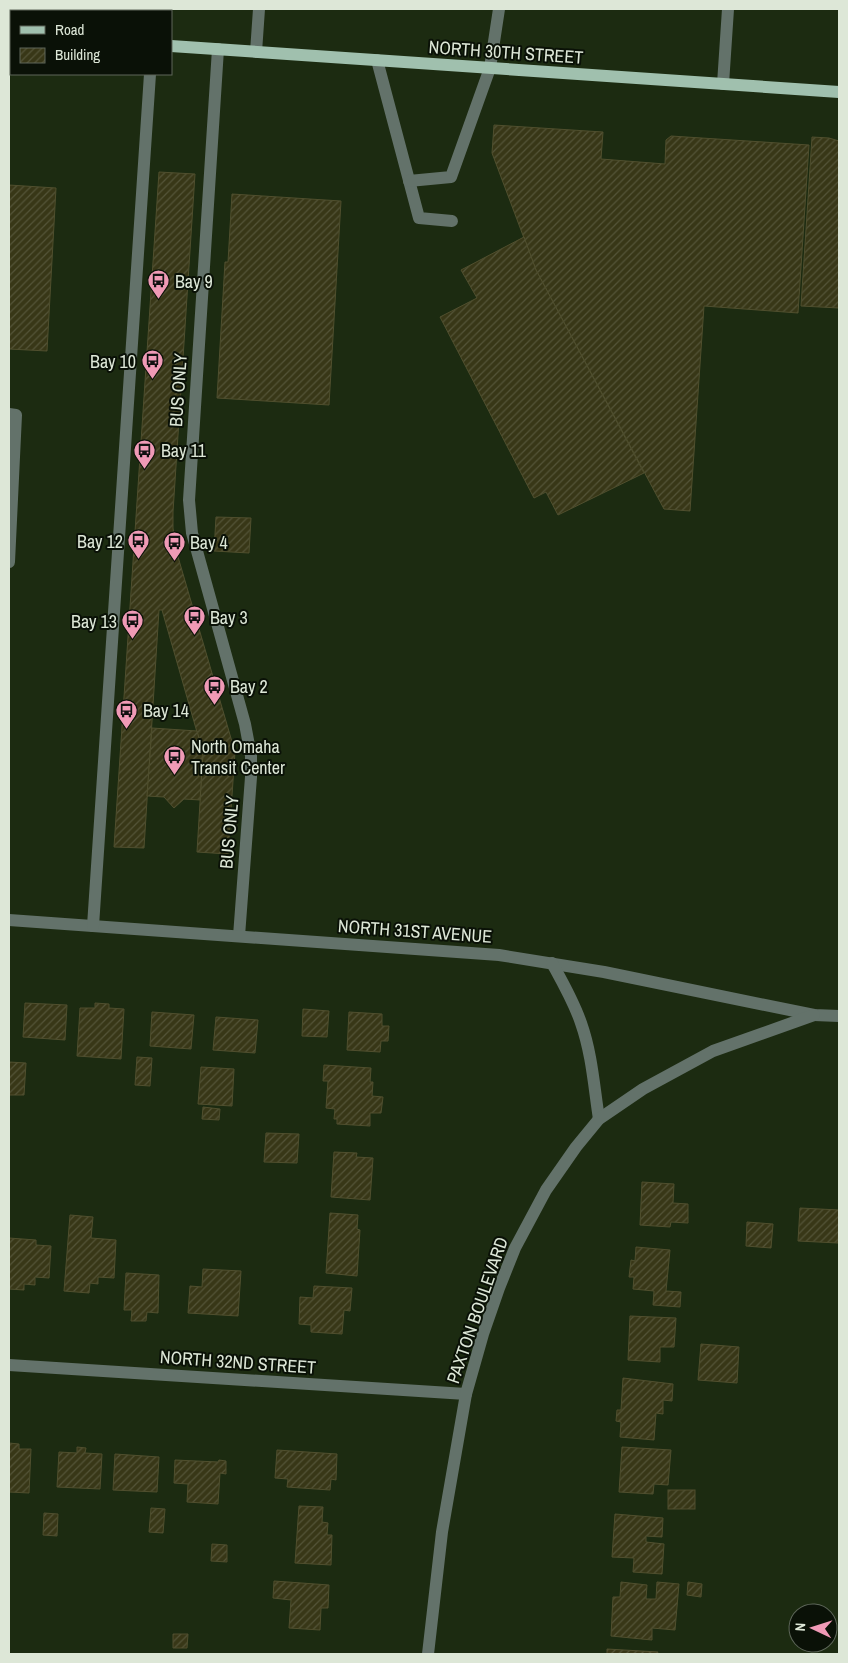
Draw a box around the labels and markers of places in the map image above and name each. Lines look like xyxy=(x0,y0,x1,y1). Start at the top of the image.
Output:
bus stop icon: Bay 9 xyxy=(147,269,171,300)
place label: Bay 9 xyxy=(175,269,213,294)
place label: Bay 10 xyxy=(90,349,136,374)
bus stop icon: Bay 10 xyxy=(140,349,164,380)
bus stop icon: Bay 11 xyxy=(133,438,157,469)
place label: Bay 11 xyxy=(161,438,207,463)
place label: Bay 12 xyxy=(77,529,123,554)
bus stop icon: Bay 12 xyxy=(127,529,151,560)
bus stop icon: Bay 4 xyxy=(162,530,186,561)
place label: Bay 4 xyxy=(190,530,228,555)
bus stop icon: Bay 3 xyxy=(182,605,206,636)
place label: Bay 3 xyxy=(210,605,248,630)
place label: Bay 13 xyxy=(71,609,117,634)
bus stop icon: Bay 13 xyxy=(121,609,145,640)
bus stop icon: Bay 2 xyxy=(202,674,226,705)
place label: Bay 2 xyxy=(230,674,268,699)
bus stop icon: Bay 14 xyxy=(115,698,139,729)
place label: Bay 14 xyxy=(143,698,189,723)
place label: North Omaha Transit Center xyxy=(191,734,285,780)
bus stop icon: North Omaha Transit Center xyxy=(163,744,187,775)

